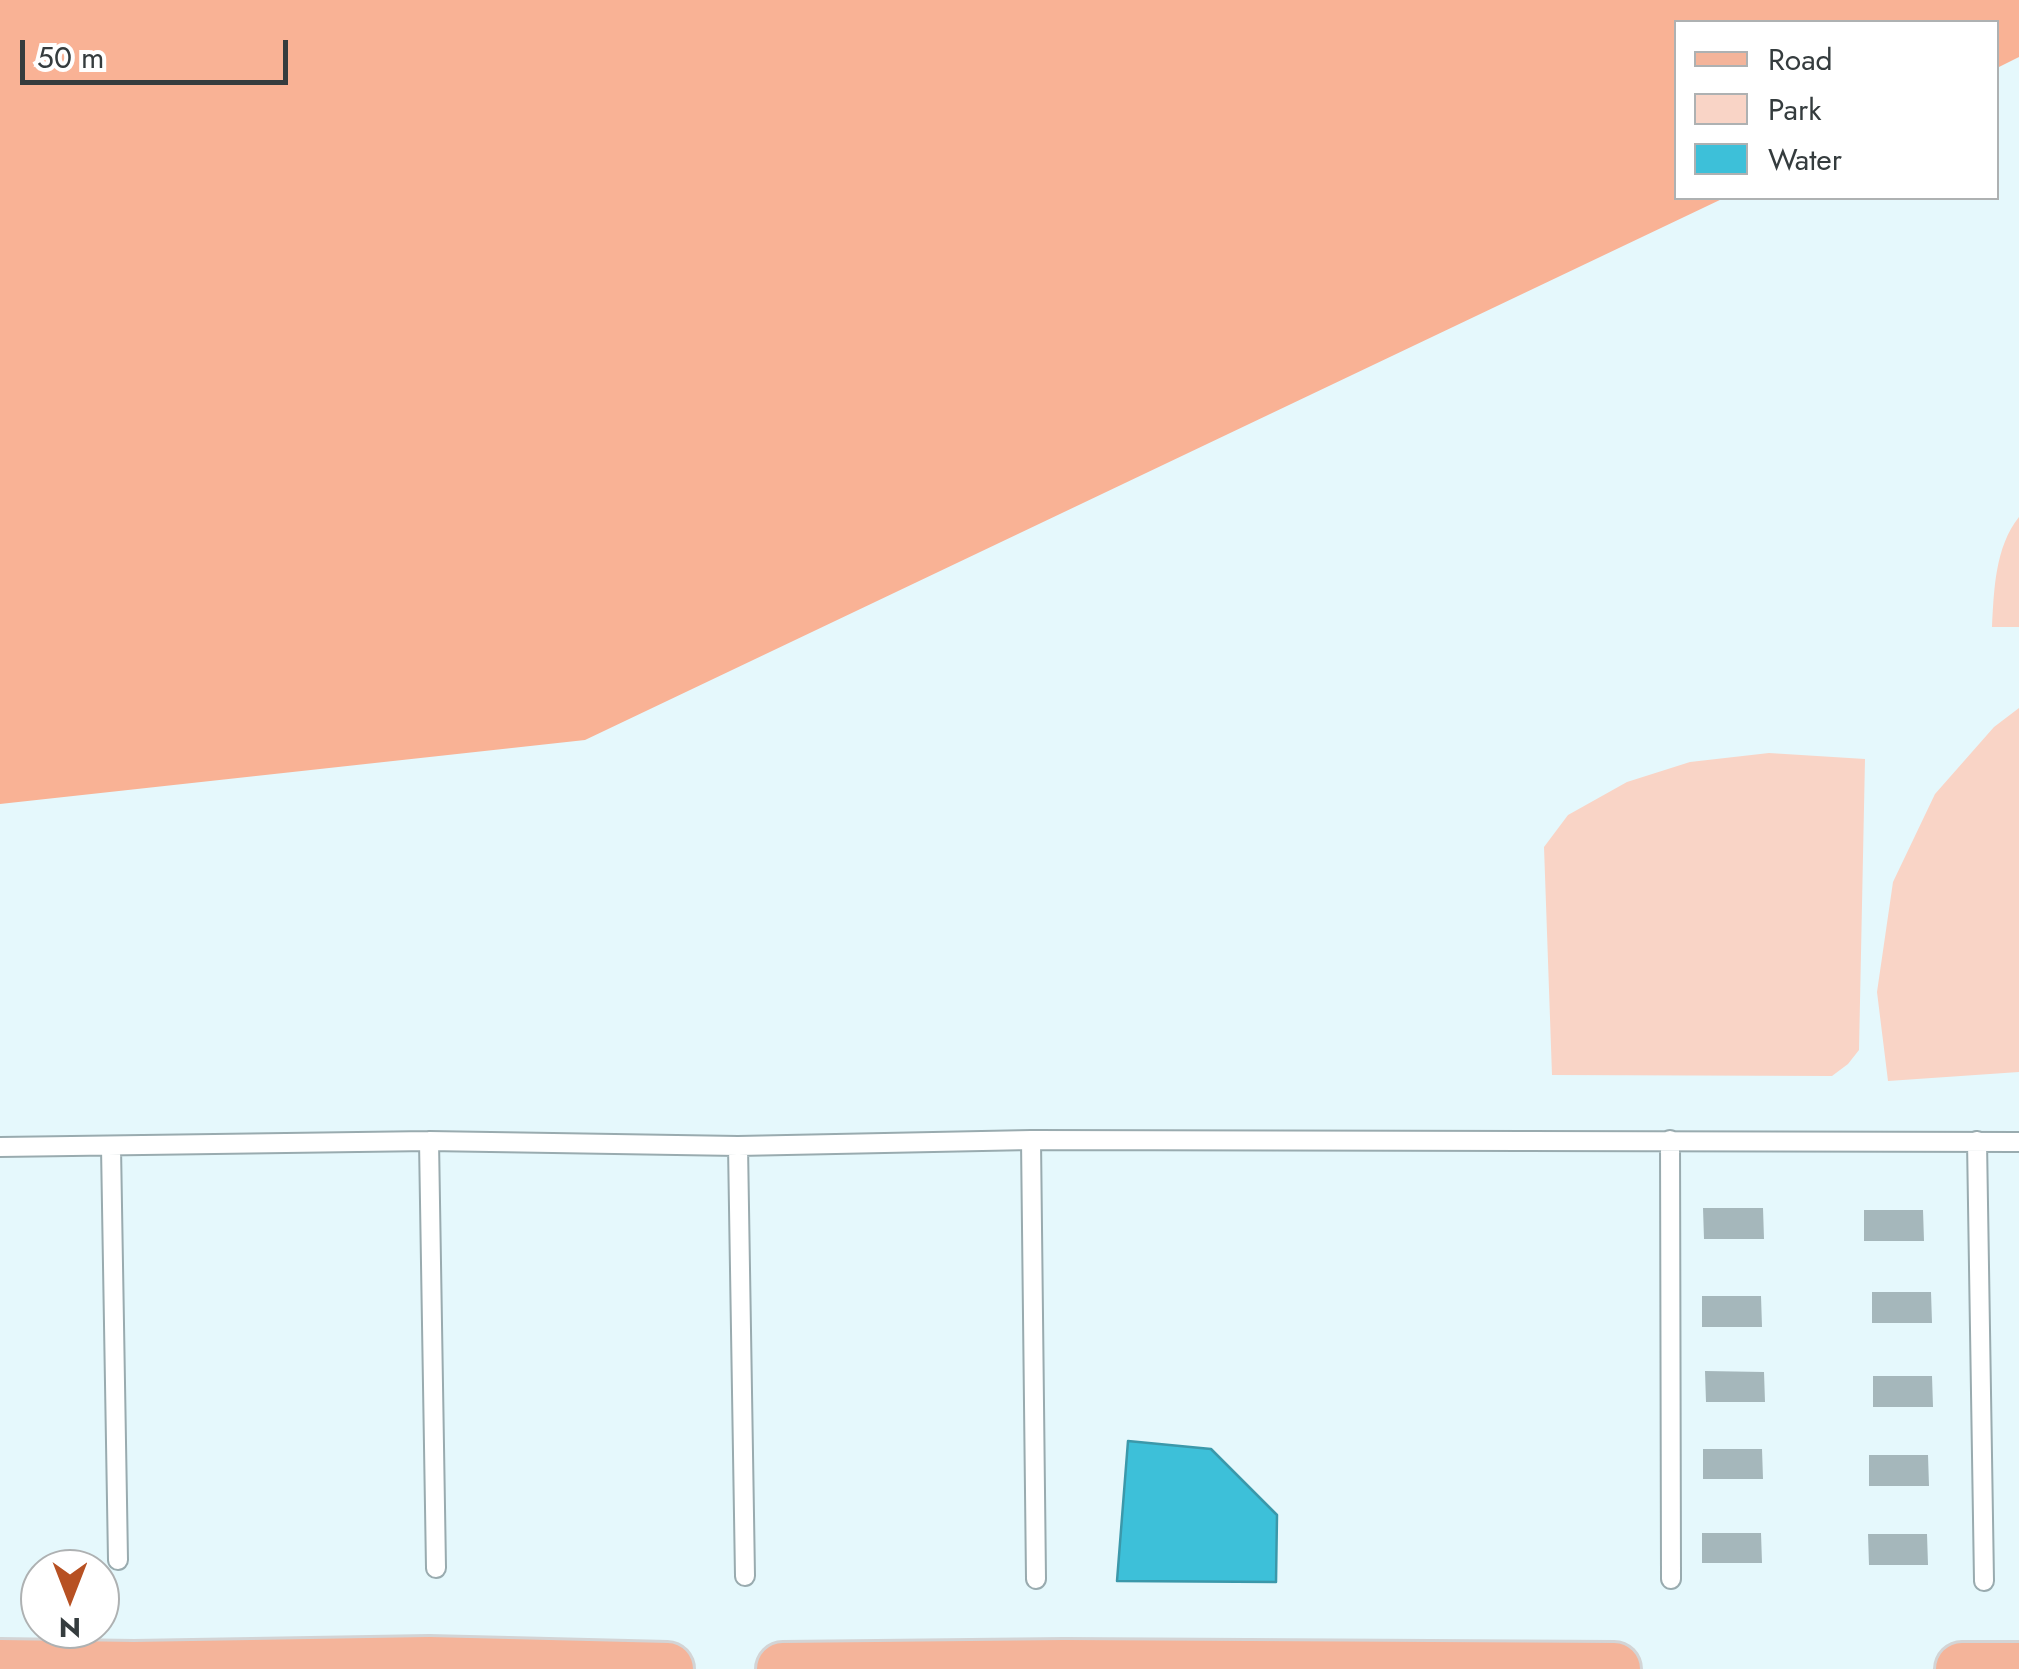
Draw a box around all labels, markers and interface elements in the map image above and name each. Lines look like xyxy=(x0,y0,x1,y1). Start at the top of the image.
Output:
scale bar xyxy=(25,20,292,82)
legend xyxy=(1674,20,1999,200)
text: 50 m xyxy=(37,36,104,79)
text: Road xyxy=(1768,38,1833,81)
text: Park xyxy=(1768,88,1821,131)
text: Water xyxy=(1768,138,1842,181)
north arrow xyxy=(20,1549,120,1649)
text: N xyxy=(59,1607,81,1648)

